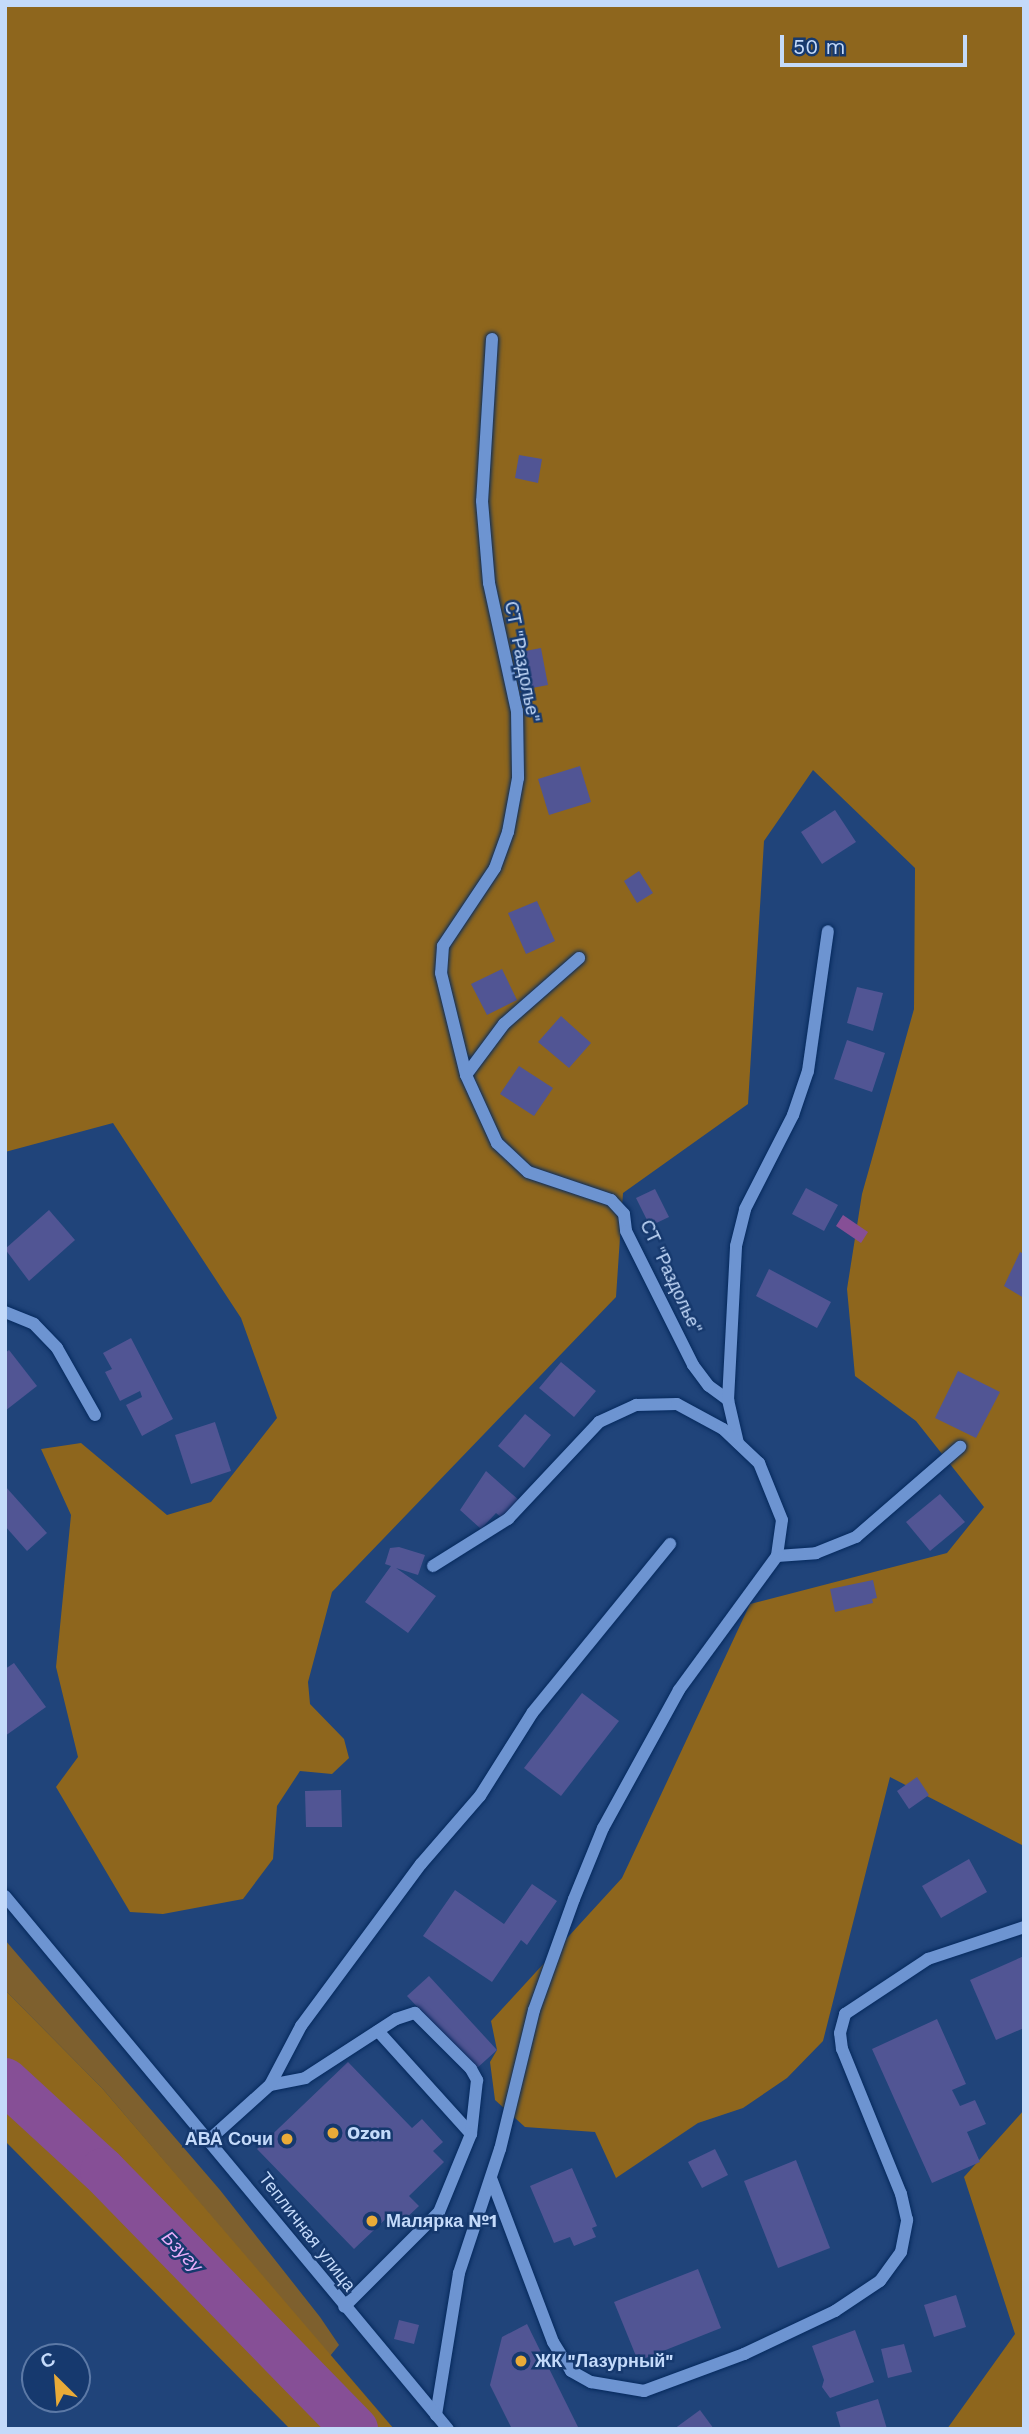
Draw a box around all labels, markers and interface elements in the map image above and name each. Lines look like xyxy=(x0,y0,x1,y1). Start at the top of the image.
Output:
scale bar xyxy=(784,21,971,65)
text: 50 m xyxy=(793,34,845,59)
street label: СТ "Раздолье" xyxy=(500,600,544,724)
street label: СТ "Раздолье" xyxy=(635,1217,707,1337)
place label: Ozon xyxy=(347,2122,391,2144)
marker: Ozon xyxy=(325,2125,341,2141)
place label: АВА Сочи xyxy=(185,2128,273,2150)
marker: АВА Сочи xyxy=(279,2131,295,2147)
street label: Тепличная улица xyxy=(254,2168,360,2296)
place label: Малярка №1 xyxy=(386,2210,497,2232)
marker: Малярка №1 xyxy=(364,2213,380,2229)
water label: Бзугу xyxy=(157,2226,207,2278)
north arrow xyxy=(21,2343,91,2413)
text: С xyxy=(37,2347,59,2374)
place label: ЖК "Лазурный" xyxy=(535,2350,673,2372)
marker: ЖК "Лазурный" xyxy=(513,2353,529,2369)

